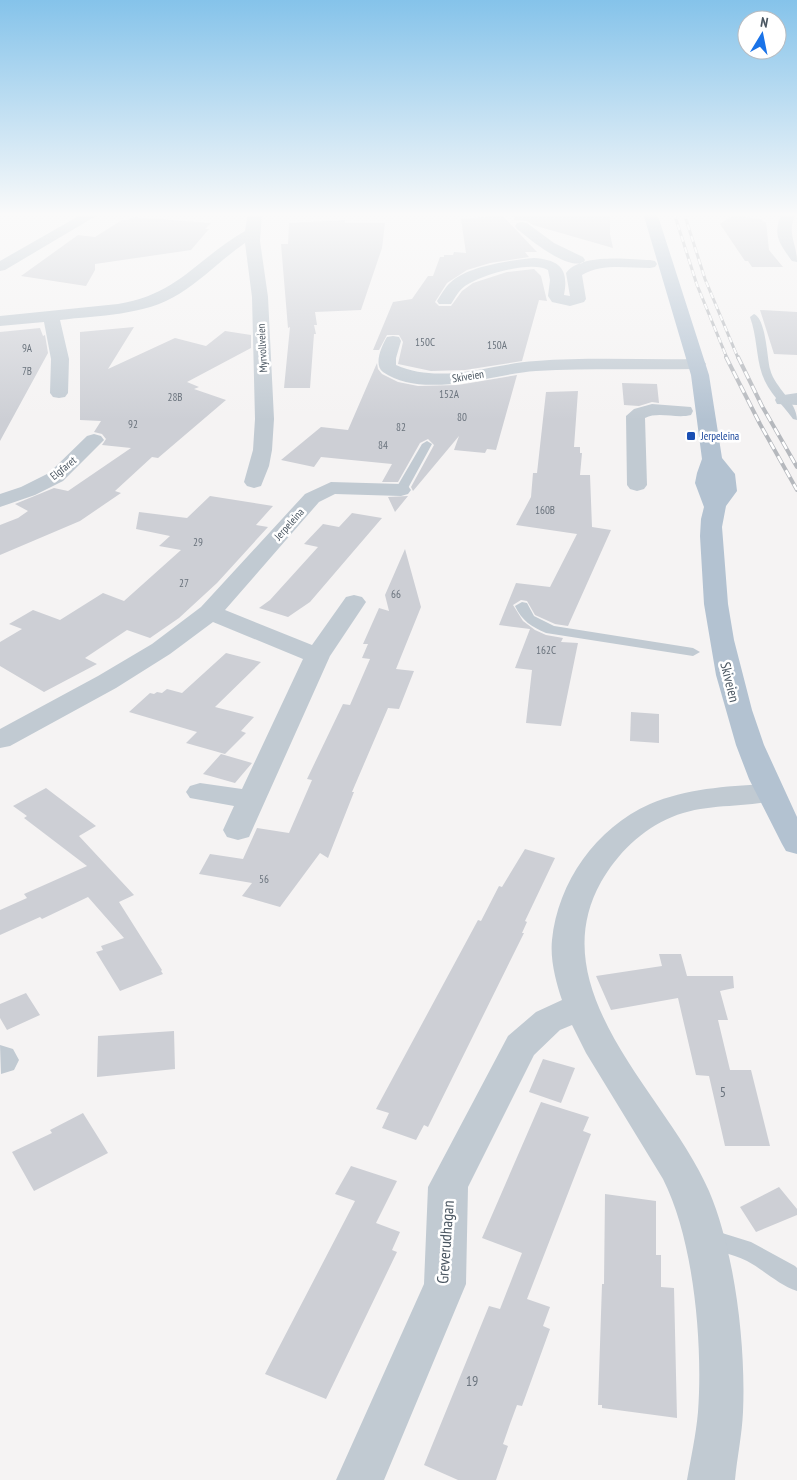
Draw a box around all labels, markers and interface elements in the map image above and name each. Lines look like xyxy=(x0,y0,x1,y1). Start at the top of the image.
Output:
north arrow xyxy=(737,10,787,60)
text: N xyxy=(759,13,770,32)
street label: Myrvollveien xyxy=(254,323,270,373)
house number: 150C xyxy=(415,335,435,349)
house number: 150A xyxy=(487,338,508,352)
house number: 9A xyxy=(22,341,33,355)
house number: 7B xyxy=(22,364,32,378)
street label: Skiveien xyxy=(451,367,485,385)
house number: 152A xyxy=(439,387,460,401)
house number: 28B xyxy=(167,390,183,404)
house number: 80 xyxy=(457,410,467,424)
house number: 92 xyxy=(128,417,138,431)
house number: 82 xyxy=(396,420,406,434)
place label: Jerpeleina xyxy=(700,429,739,443)
marker: Jerpeleina xyxy=(685,430,697,442)
house number: 84 xyxy=(378,438,388,452)
street label: Elgfaret xyxy=(47,453,79,483)
house number: 160B xyxy=(535,503,555,517)
street label: Jerpeleina xyxy=(270,505,307,544)
house number: 29 xyxy=(193,535,203,549)
house number: 27 xyxy=(179,576,189,590)
house number: 66 xyxy=(391,587,401,601)
house number: 162C xyxy=(536,643,556,657)
street label: Skiveien xyxy=(716,660,744,704)
house number: 56 xyxy=(259,872,269,886)
house number: 5 xyxy=(720,1083,726,1101)
street label: Greverudhagan xyxy=(432,1200,458,1284)
house number: 19 xyxy=(466,1372,478,1390)

